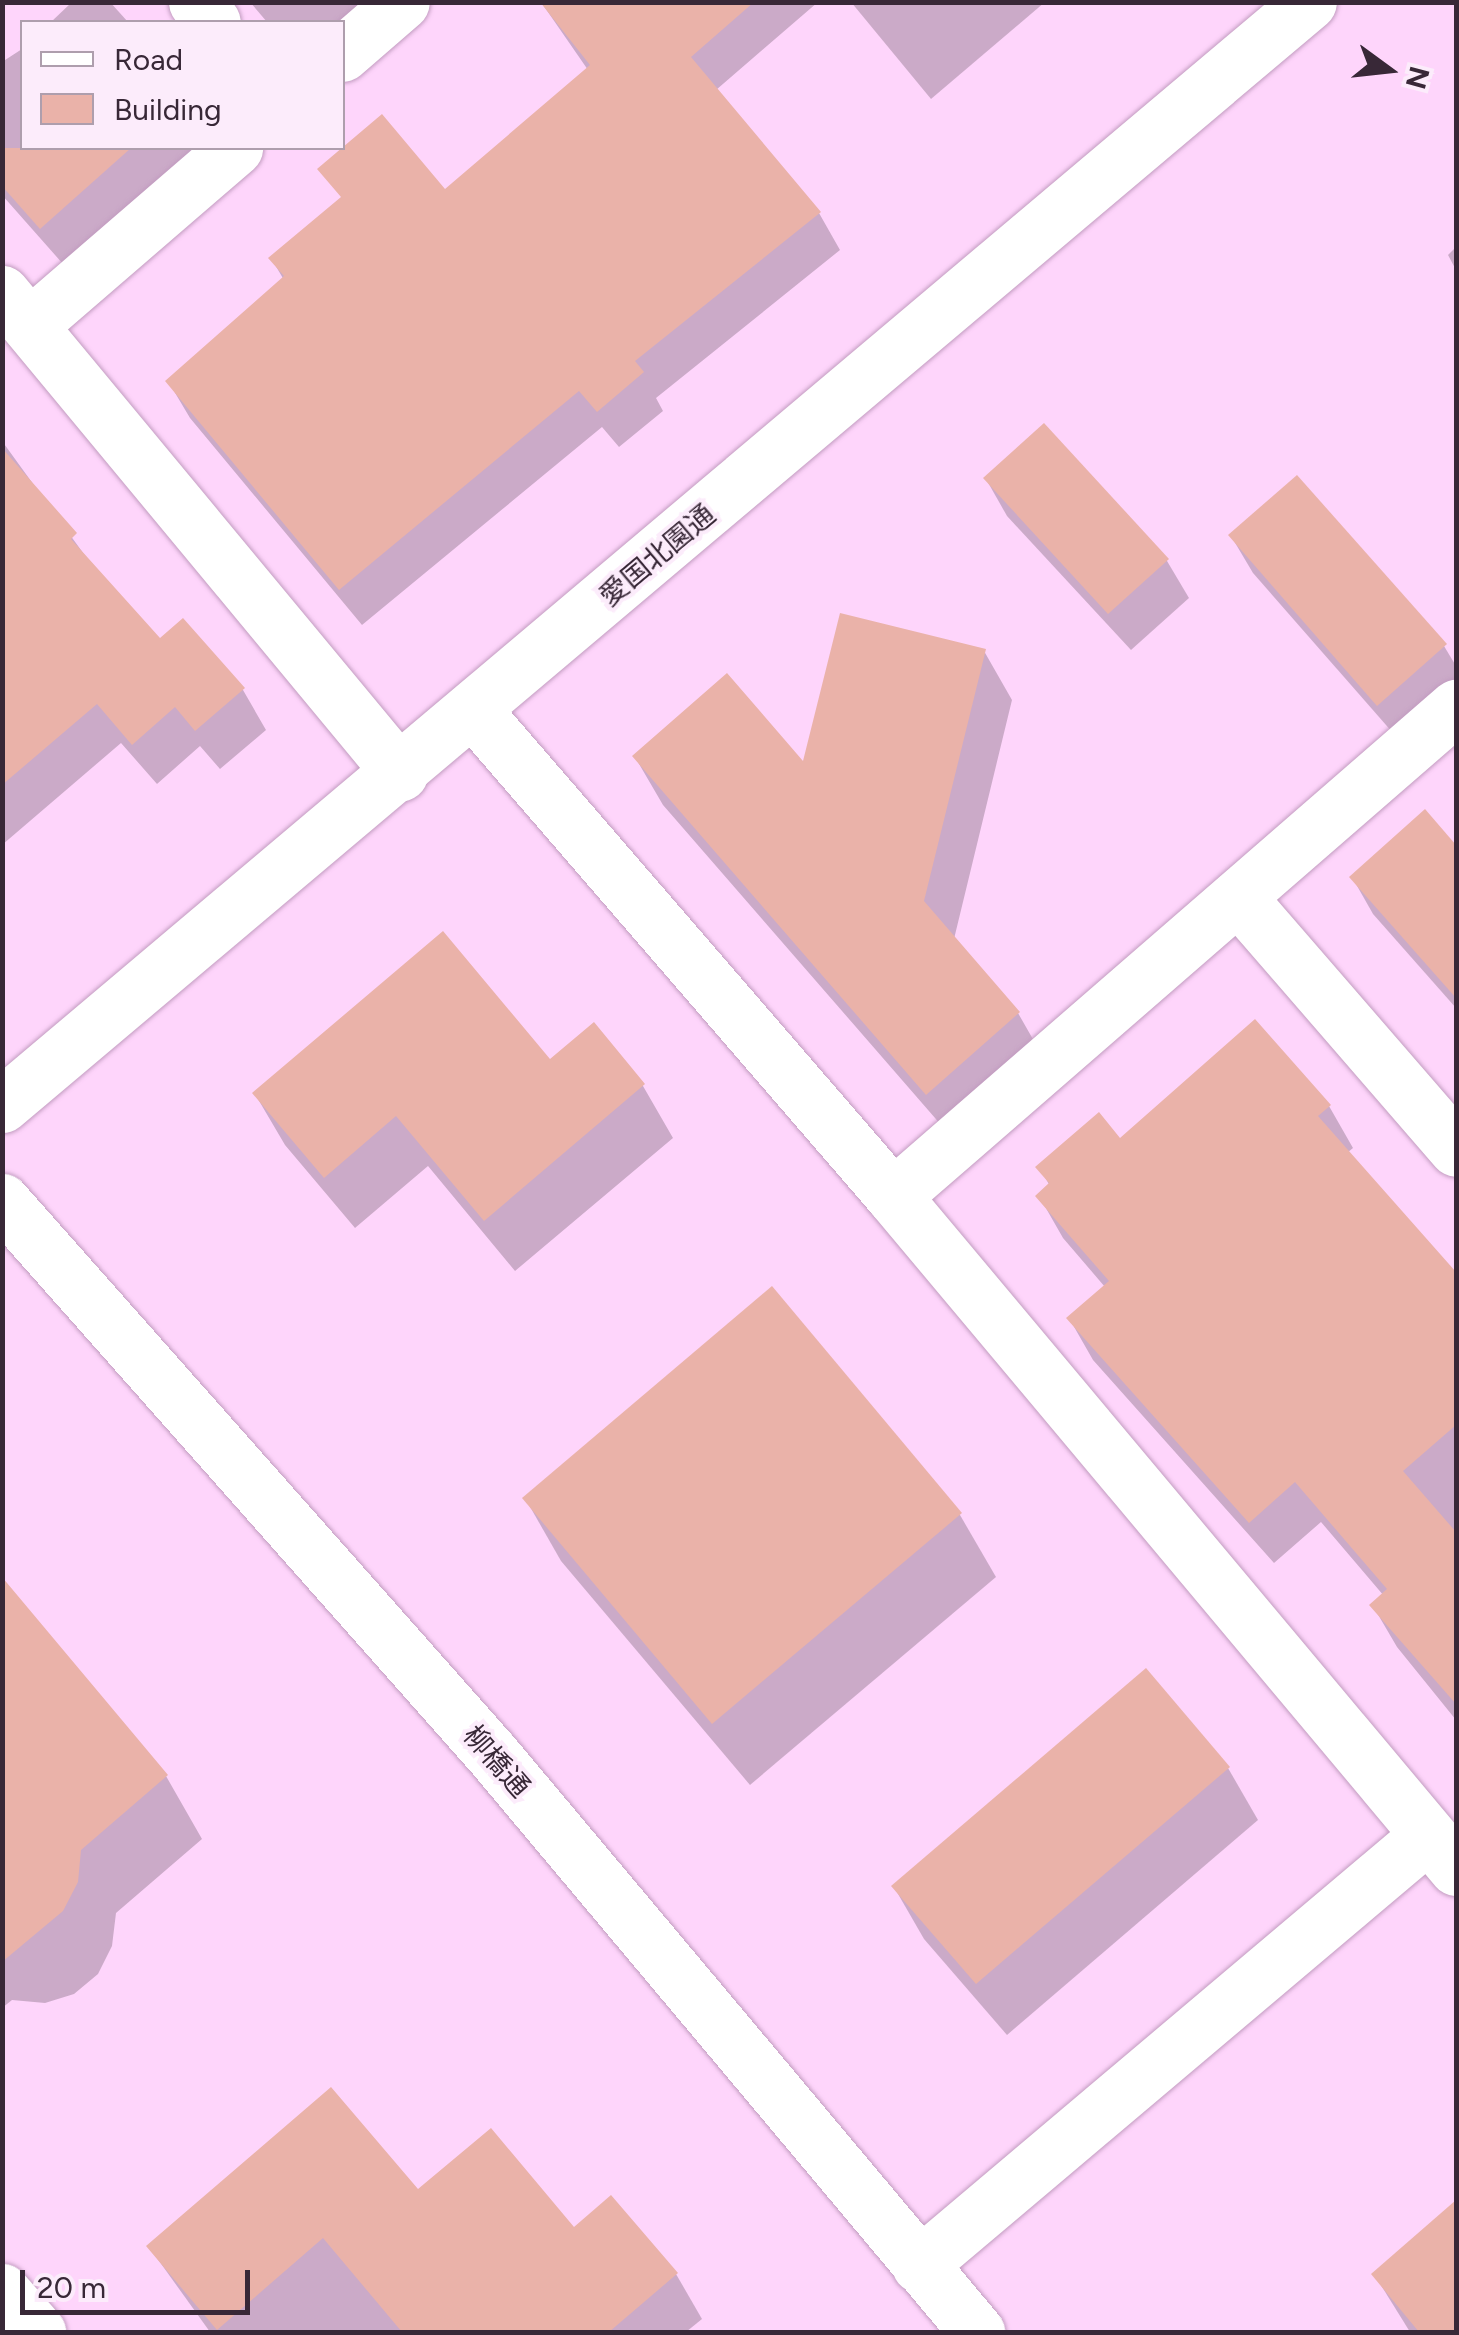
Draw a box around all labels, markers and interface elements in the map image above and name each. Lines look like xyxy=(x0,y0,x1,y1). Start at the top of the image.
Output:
legend xyxy=(20,20,345,150)
north arrow xyxy=(1339,20,1439,120)
text: Road xyxy=(114,41,183,78)
text: N xyxy=(1399,63,1437,93)
text: Building xyxy=(114,91,222,128)
street label: 愛国北園通 xyxy=(593,497,721,613)
street label: 柳橋通 xyxy=(457,1718,537,1804)
scale bar xyxy=(25,2250,255,2312)
text: 20 m xyxy=(37,2269,106,2306)

